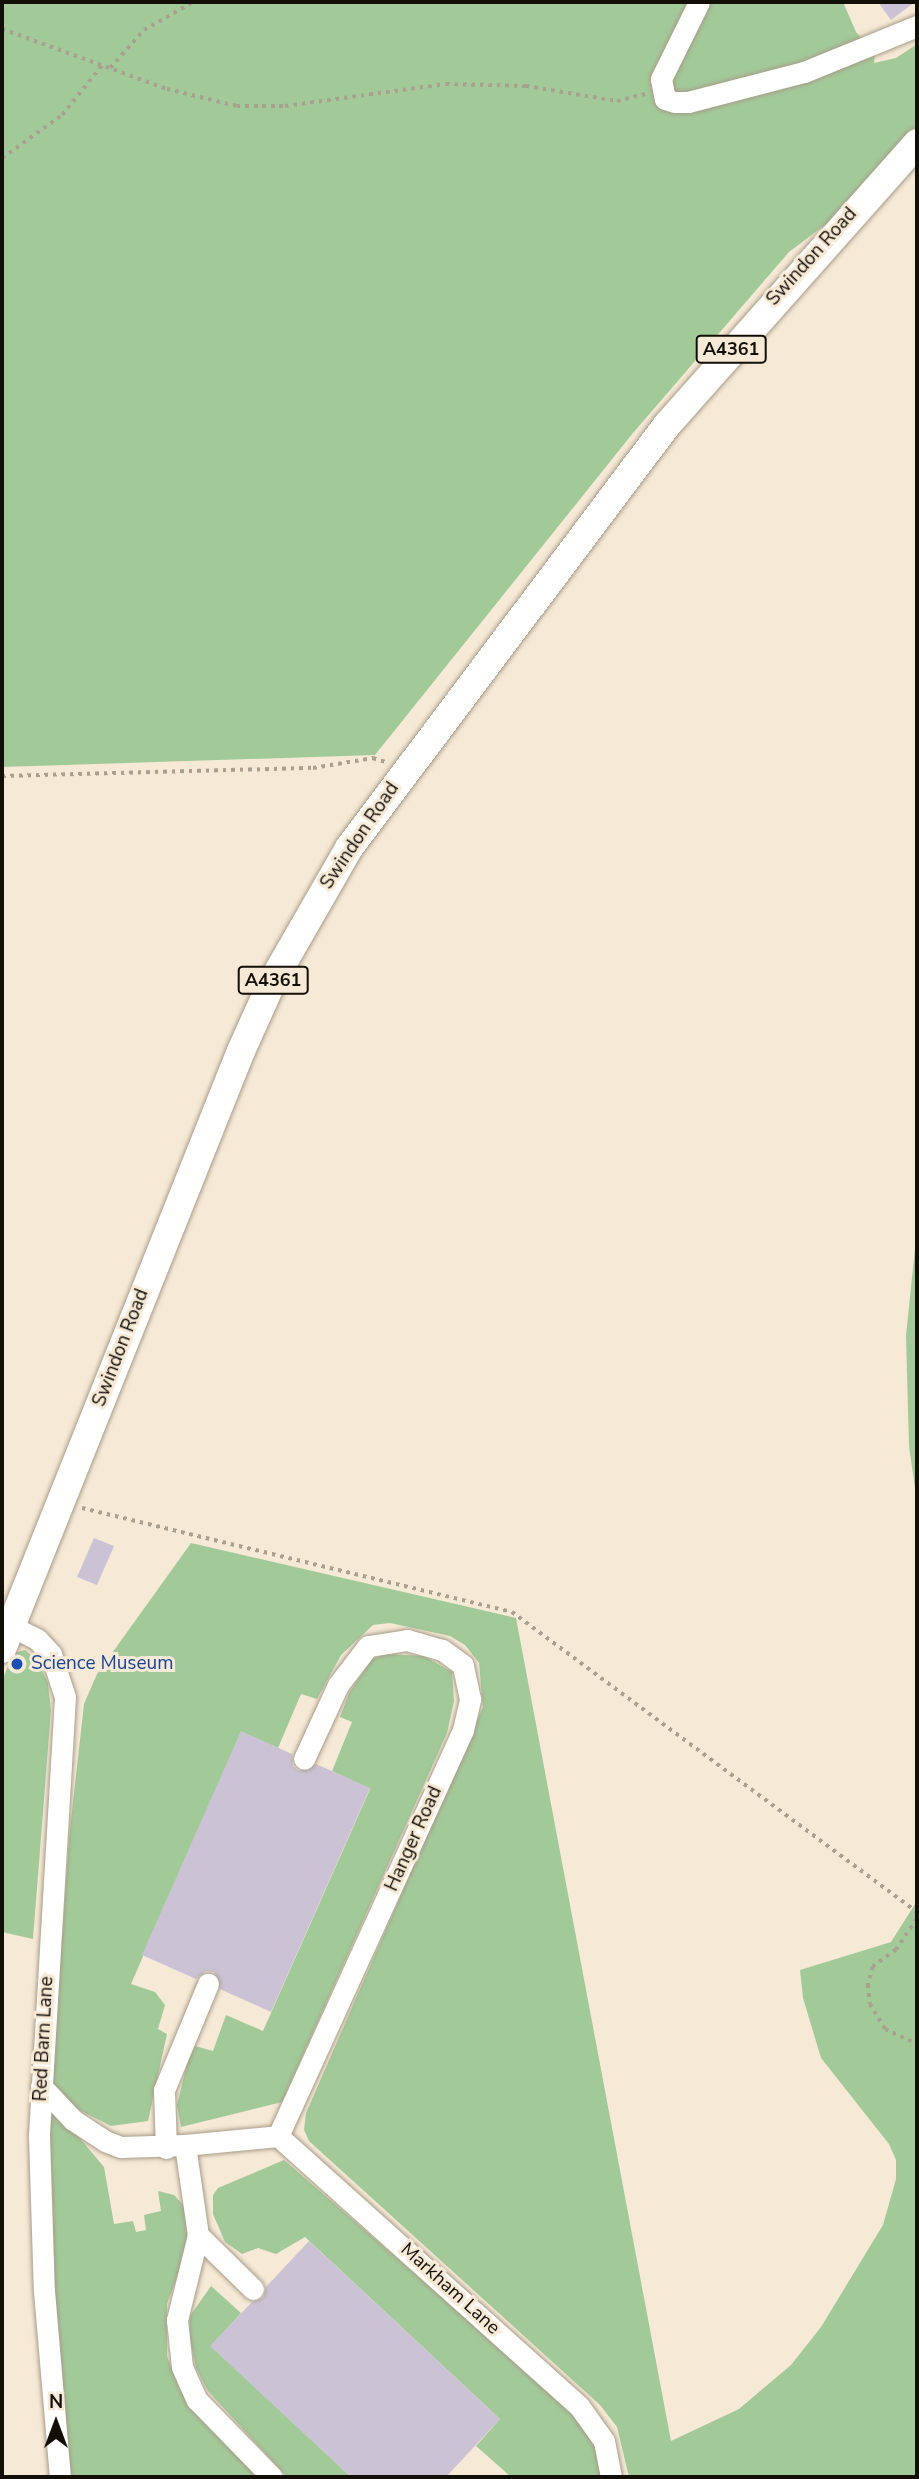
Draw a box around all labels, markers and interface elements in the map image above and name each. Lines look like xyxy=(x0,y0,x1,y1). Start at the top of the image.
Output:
street label: Swindon Road xyxy=(762,203,862,311)
road number: A4361 xyxy=(694,334,768,363)
street label: Swindon Road xyxy=(316,778,404,894)
road number: A4361 xyxy=(236,965,310,995)
street label: Swindon Road xyxy=(88,1286,154,1410)
place label: Science Museum xyxy=(31,1653,173,1675)
marker: Science Museum xyxy=(9,1656,25,1672)
street label: Hanger Road xyxy=(381,1783,447,1895)
street label: Red Barn Lane xyxy=(29,1976,59,2102)
street label: Markham Lane xyxy=(396,2238,504,2340)
north arrow xyxy=(21,2388,91,2458)
text: N xyxy=(49,2389,63,2415)

